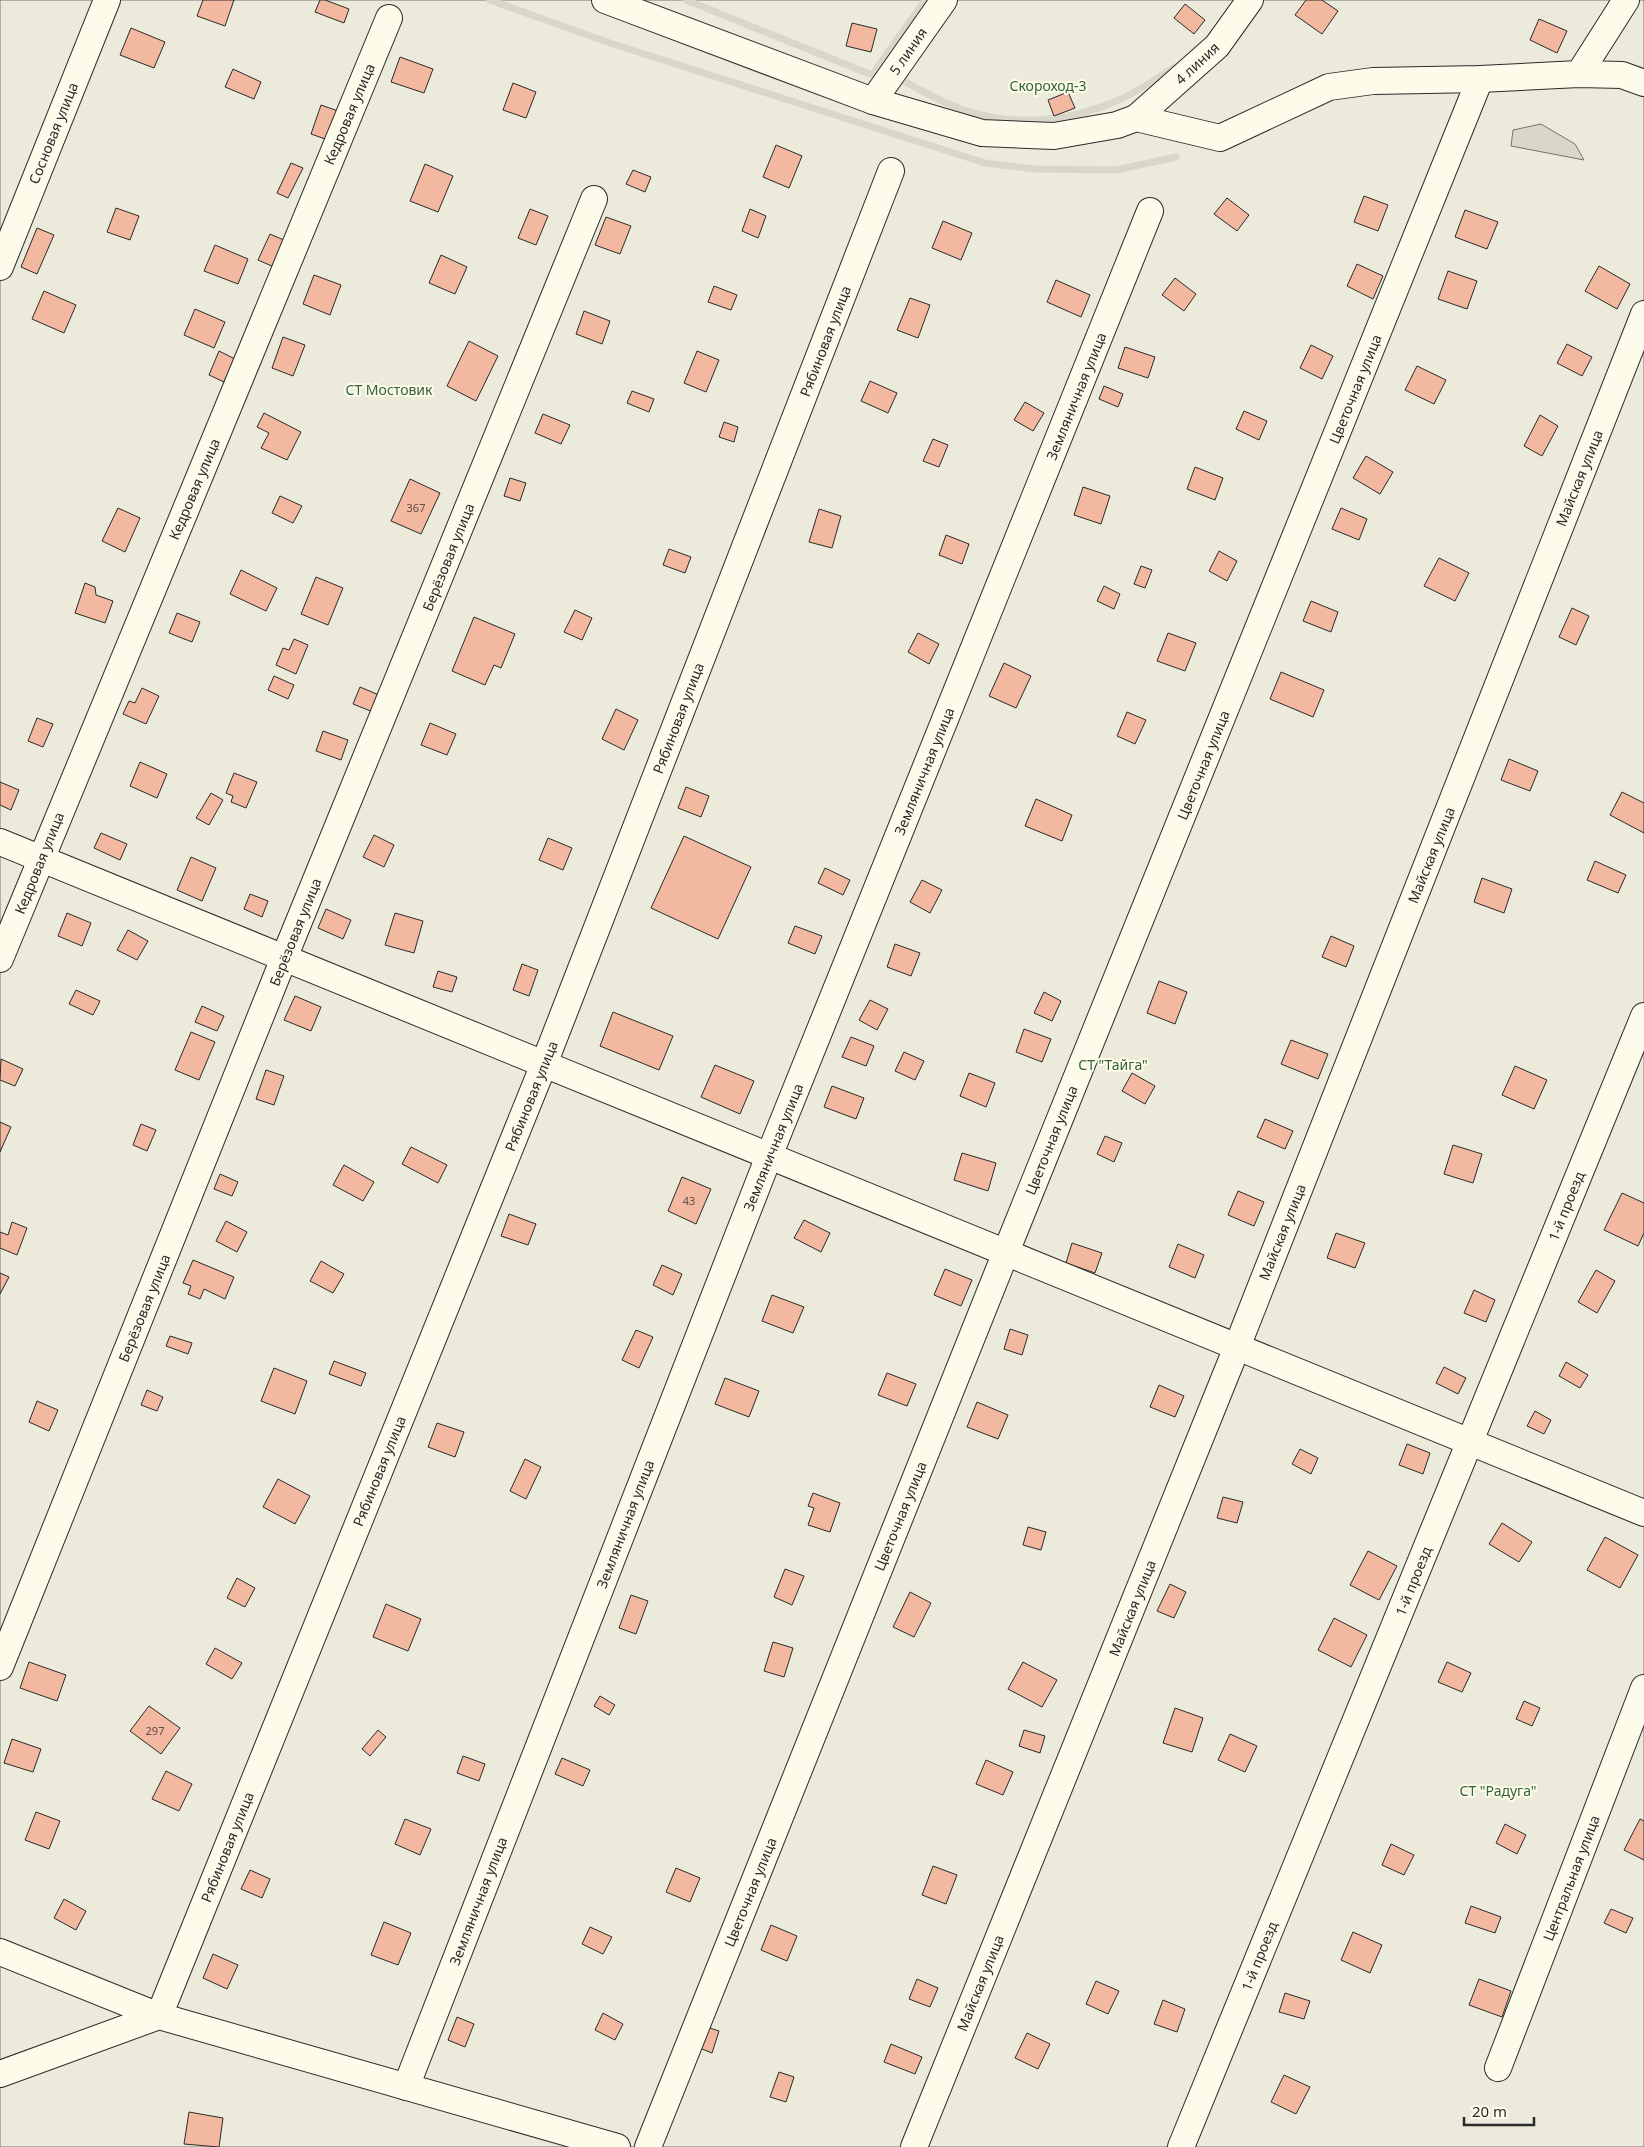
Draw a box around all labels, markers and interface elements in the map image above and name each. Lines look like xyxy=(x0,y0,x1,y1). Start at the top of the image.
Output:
street label: 5 линия xyxy=(885,23,931,79)
street label: 4 линия xyxy=(1171,38,1223,88)
street label: Кедровая улица xyxy=(319,60,379,168)
park label: Скороход-3 xyxy=(1009,76,1087,95)
street label: Сосновая улица xyxy=(24,79,82,187)
street label: Рябиновая улица xyxy=(795,283,855,399)
street label: Земляничная улица xyxy=(1042,329,1110,463)
street label: Цветочная улица xyxy=(1324,331,1386,447)
park label: СТ Мостовик xyxy=(345,380,433,399)
street label: Майская улица xyxy=(1551,427,1607,529)
street label: Кедровая улица xyxy=(164,435,224,543)
house number: 367 xyxy=(407,500,425,515)
street label: Берёзовая улица xyxy=(418,500,478,614)
street label: Рябиновая улица xyxy=(648,660,708,776)
street label: Земляничная улица xyxy=(890,704,958,838)
street label: Цветочная улица xyxy=(1172,707,1234,823)
street label: Майская улица xyxy=(1403,804,1459,906)
street label: Кедровая улица xyxy=(10,809,68,917)
street label: Берёзовая улица xyxy=(265,875,325,989)
street label: Рябиновая улица xyxy=(500,1038,562,1154)
park label: СТ "Тайга" xyxy=(1078,1055,1148,1074)
street label: Земляничная улица xyxy=(739,1080,807,1214)
street label: Цветочная улица xyxy=(1020,1082,1082,1198)
street label: 1-й проезд xyxy=(1543,1168,1589,1244)
street label: Майская улица xyxy=(1254,1181,1310,1283)
house number: 43 xyxy=(683,1193,695,1208)
street label: Берёзовая улица xyxy=(114,1251,174,1365)
street label: Рябиновая улица xyxy=(348,1413,410,1529)
street label: Земляничная улица xyxy=(592,1457,658,1591)
street label: Цветочная улица xyxy=(869,1458,931,1574)
street label: 1-й проезд xyxy=(1390,1543,1436,1619)
street label: Майская улица xyxy=(1104,1557,1160,1659)
house number: 297 xyxy=(146,1723,164,1738)
park label: СТ "Радуга" xyxy=(1459,1781,1537,1800)
street label: Рябиновая улица xyxy=(196,1789,258,1905)
street label: Центральная улица xyxy=(1538,1812,1604,1944)
street label: Земляничная улица xyxy=(445,1834,511,1968)
street label: Цветочная улица xyxy=(719,1834,781,1950)
street label: 1-й проезд xyxy=(1236,1918,1282,1994)
street label: Майская улица xyxy=(952,1932,1008,2034)
scale bar xyxy=(1464,2094,1534,2126)
text: 20 m xyxy=(1472,2101,1507,2121)

